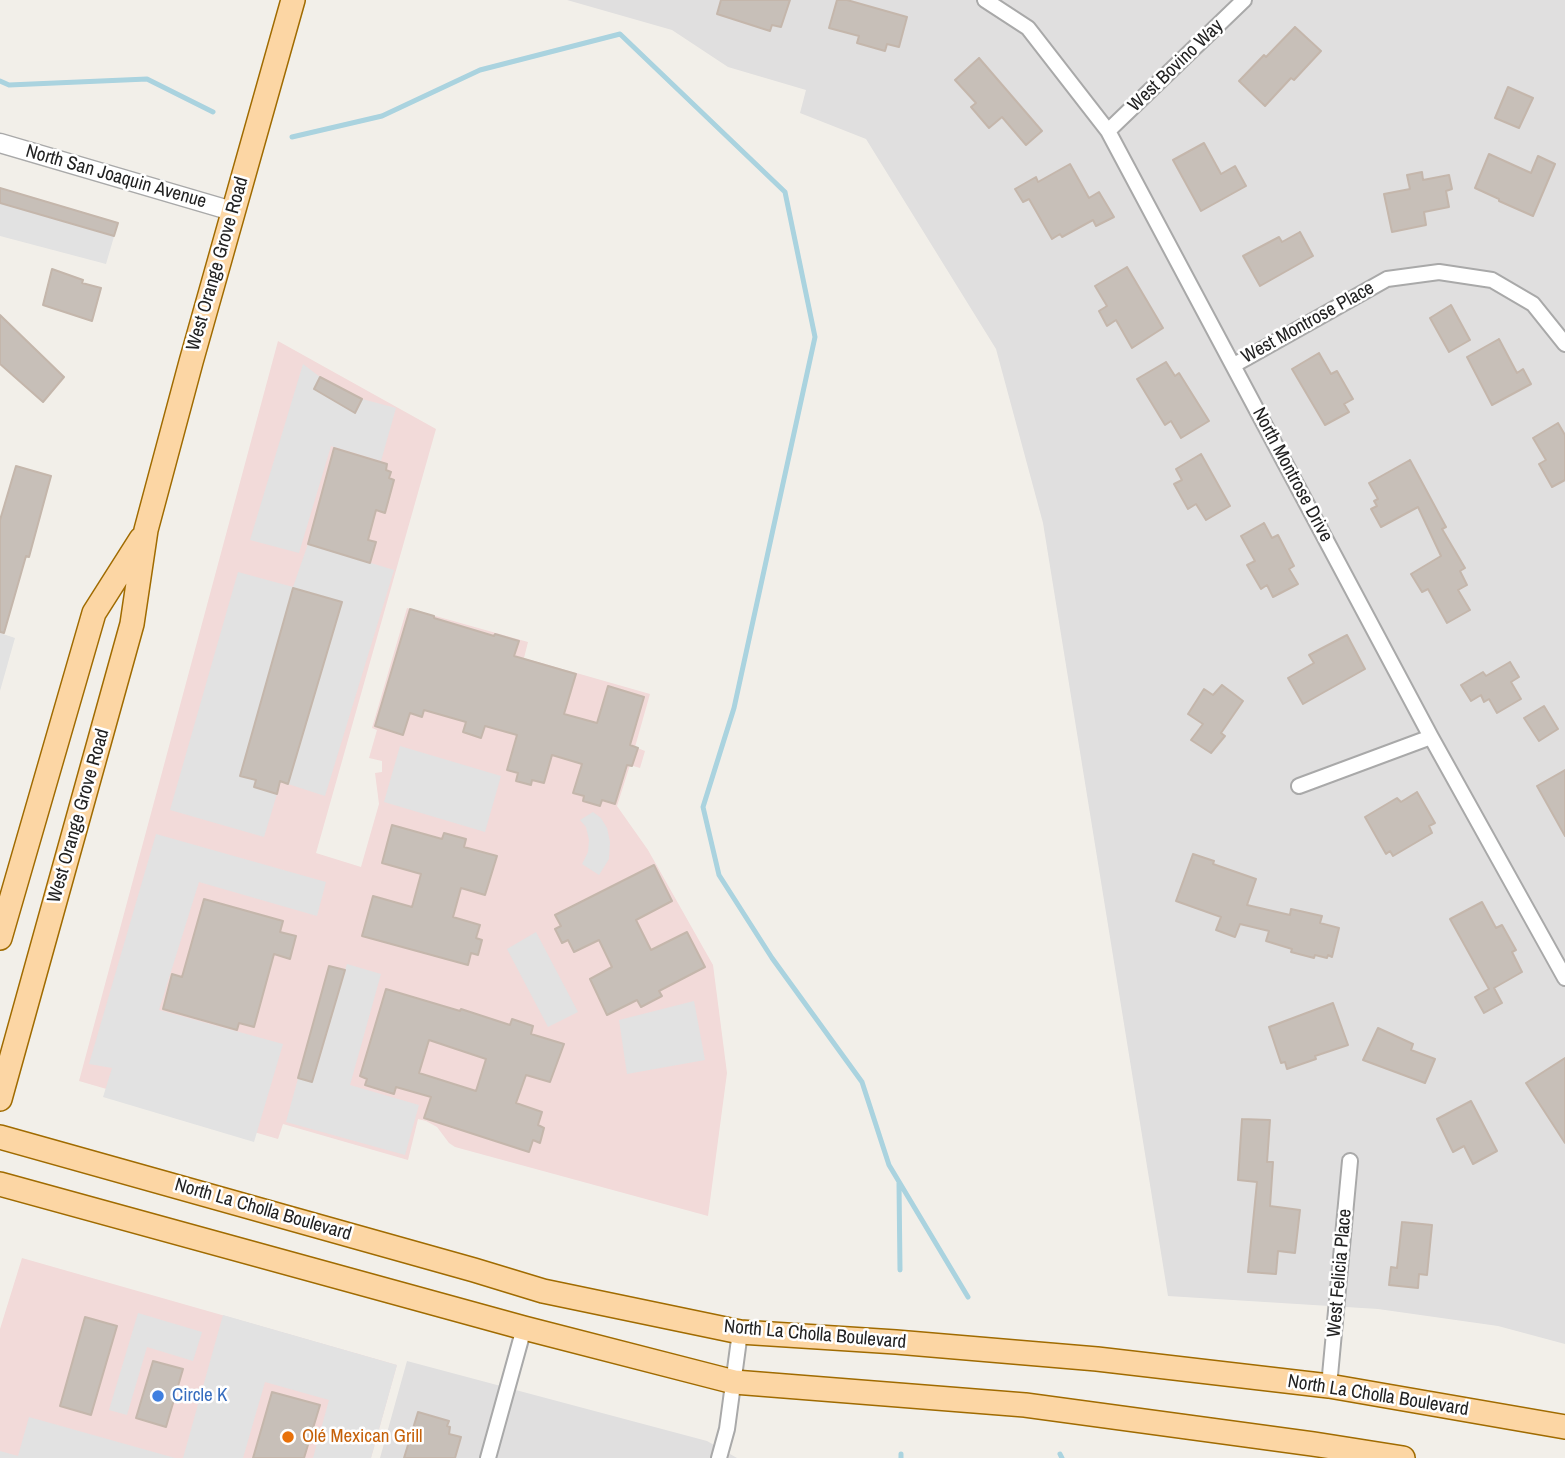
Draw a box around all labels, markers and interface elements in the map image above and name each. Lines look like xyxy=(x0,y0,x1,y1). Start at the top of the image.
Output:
street label: West Bovino Way xyxy=(1124,15,1228,117)
street label: North San Joaquin Avenue xyxy=(23,140,209,214)
street label: West Orange Grove Road xyxy=(182,174,254,354)
street label: West Montrose Place xyxy=(1238,277,1378,369)
street label: North Montrose Drive xyxy=(1247,404,1337,546)
street label: West Orange Grove Road xyxy=(43,726,115,906)
street label: North La Cholla Boulevard xyxy=(172,1174,354,1246)
street label: West Felicia Place xyxy=(1323,1208,1357,1338)
street label: North La Cholla Boulevard xyxy=(723,1316,907,1354)
street label: North La Cholla Boulevard xyxy=(1286,1370,1470,1422)
place label: Circle K xyxy=(172,1385,227,1407)
marker: Circle K xyxy=(150,1388,166,1404)
place label: Olé Mexican Grill xyxy=(302,1426,422,1448)
marker: Olé Mexican Grill xyxy=(280,1429,296,1445)

